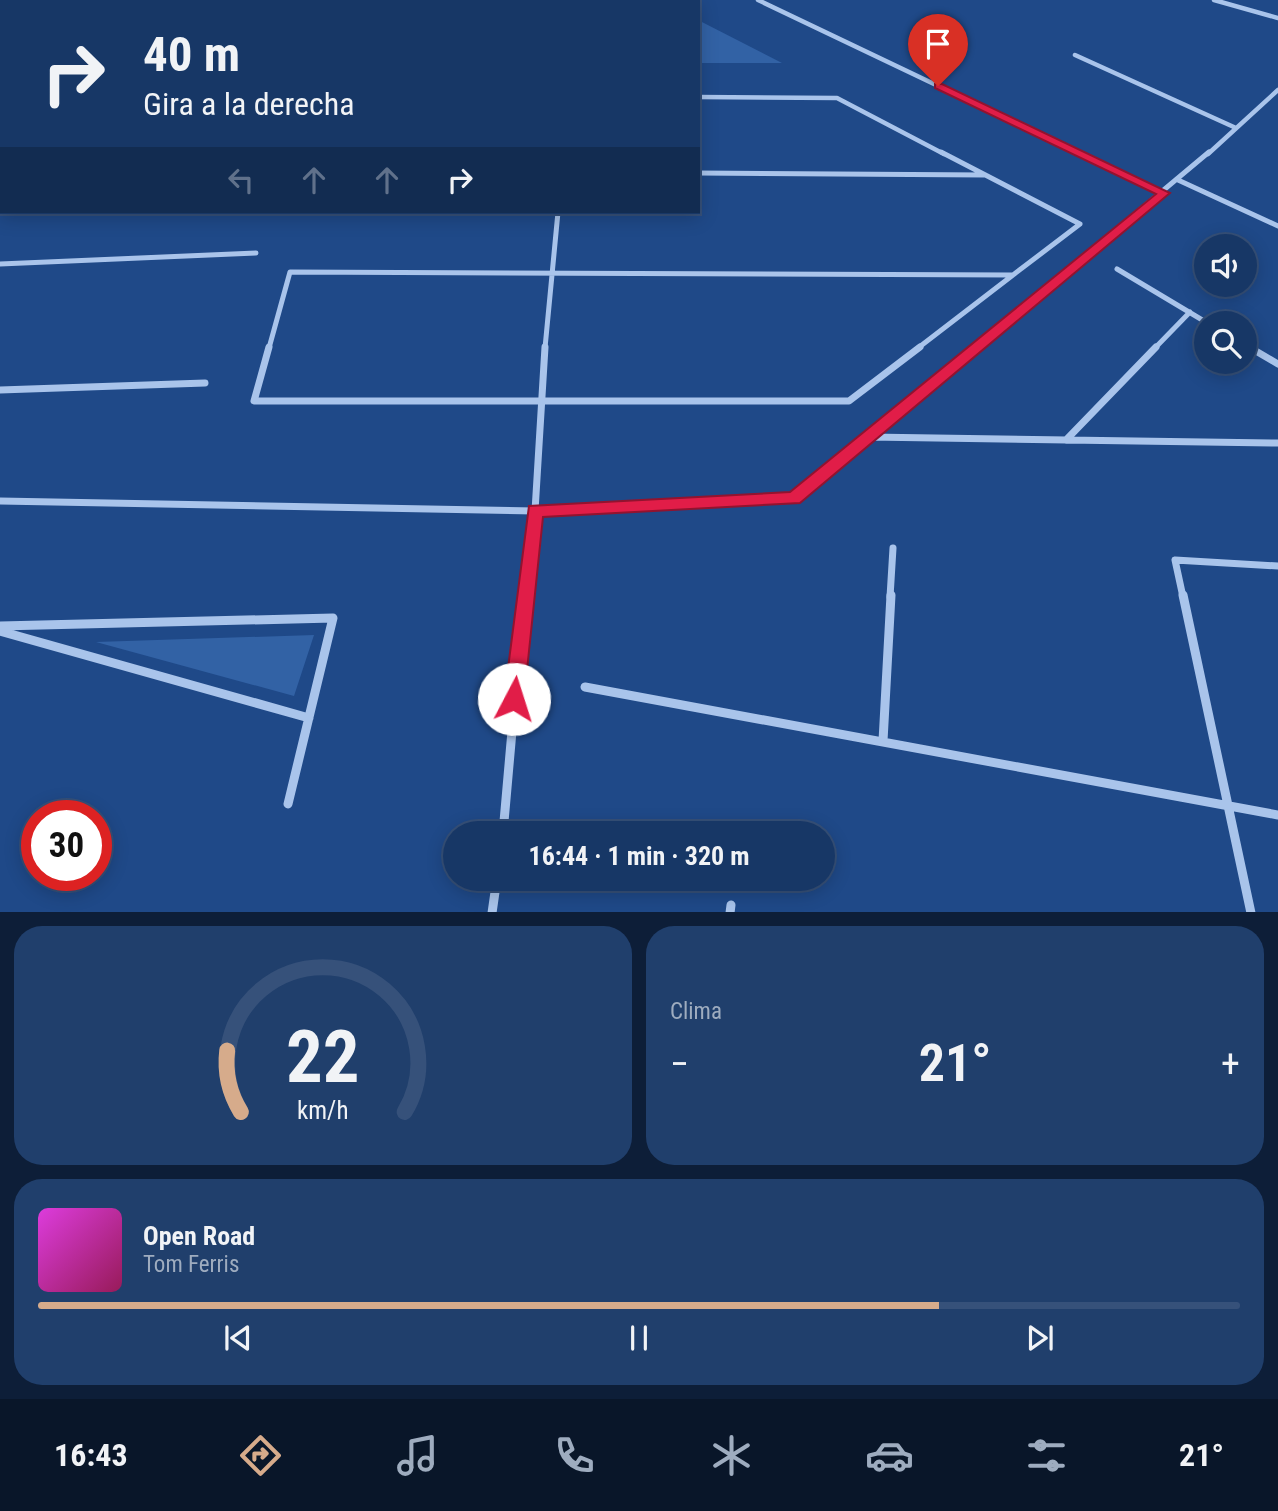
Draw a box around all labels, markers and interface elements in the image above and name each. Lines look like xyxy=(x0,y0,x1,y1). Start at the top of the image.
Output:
pin xyxy=(908,14,968,86)
icon: arrive xyxy=(919,25,957,63)
text: 40 m xyxy=(143,26,240,83)
icon: right xyxy=(28,28,119,119)
text: Gira a la derecha xyxy=(143,85,355,123)
icon: left xyxy=(222,161,260,199)
icon: ahead xyxy=(295,161,333,199)
icon: ahead xyxy=(368,161,406,199)
icon: right xyxy=(441,161,479,199)
map controls xyxy=(1194,234,1257,374)
button: sound xyxy=(1194,234,1257,297)
button: search xyxy=(1194,311,1257,374)
position arrow xyxy=(477,662,551,736)
speed limit sign: 30 xyxy=(21,800,112,891)
text: 16:44 · 1 min · 320 m xyxy=(529,841,749,871)
text: Clima xyxy=(670,998,722,1025)
text: 22 xyxy=(286,1014,360,1100)
text: 21° xyxy=(919,1033,991,1094)
text: − xyxy=(670,1042,689,1086)
text: + xyxy=(1221,1042,1240,1086)
text: km/h xyxy=(297,1095,349,1124)
text: Open Road xyxy=(143,1221,255,1251)
text: Tom Ferris xyxy=(143,1251,239,1278)
icon: previous xyxy=(219,1319,257,1357)
icon: pause xyxy=(620,1319,658,1357)
icon: next xyxy=(1021,1319,1059,1357)
icon: directions xyxy=(236,1431,285,1480)
icon: music xyxy=(393,1431,442,1480)
icon: phone xyxy=(550,1431,599,1480)
icon: climate xyxy=(707,1431,756,1480)
icon: car xyxy=(865,1431,914,1480)
icon: filters xyxy=(1022,1431,1071,1480)
text: 16:43 xyxy=(54,1436,128,1474)
text: 21° xyxy=(1179,1436,1224,1474)

